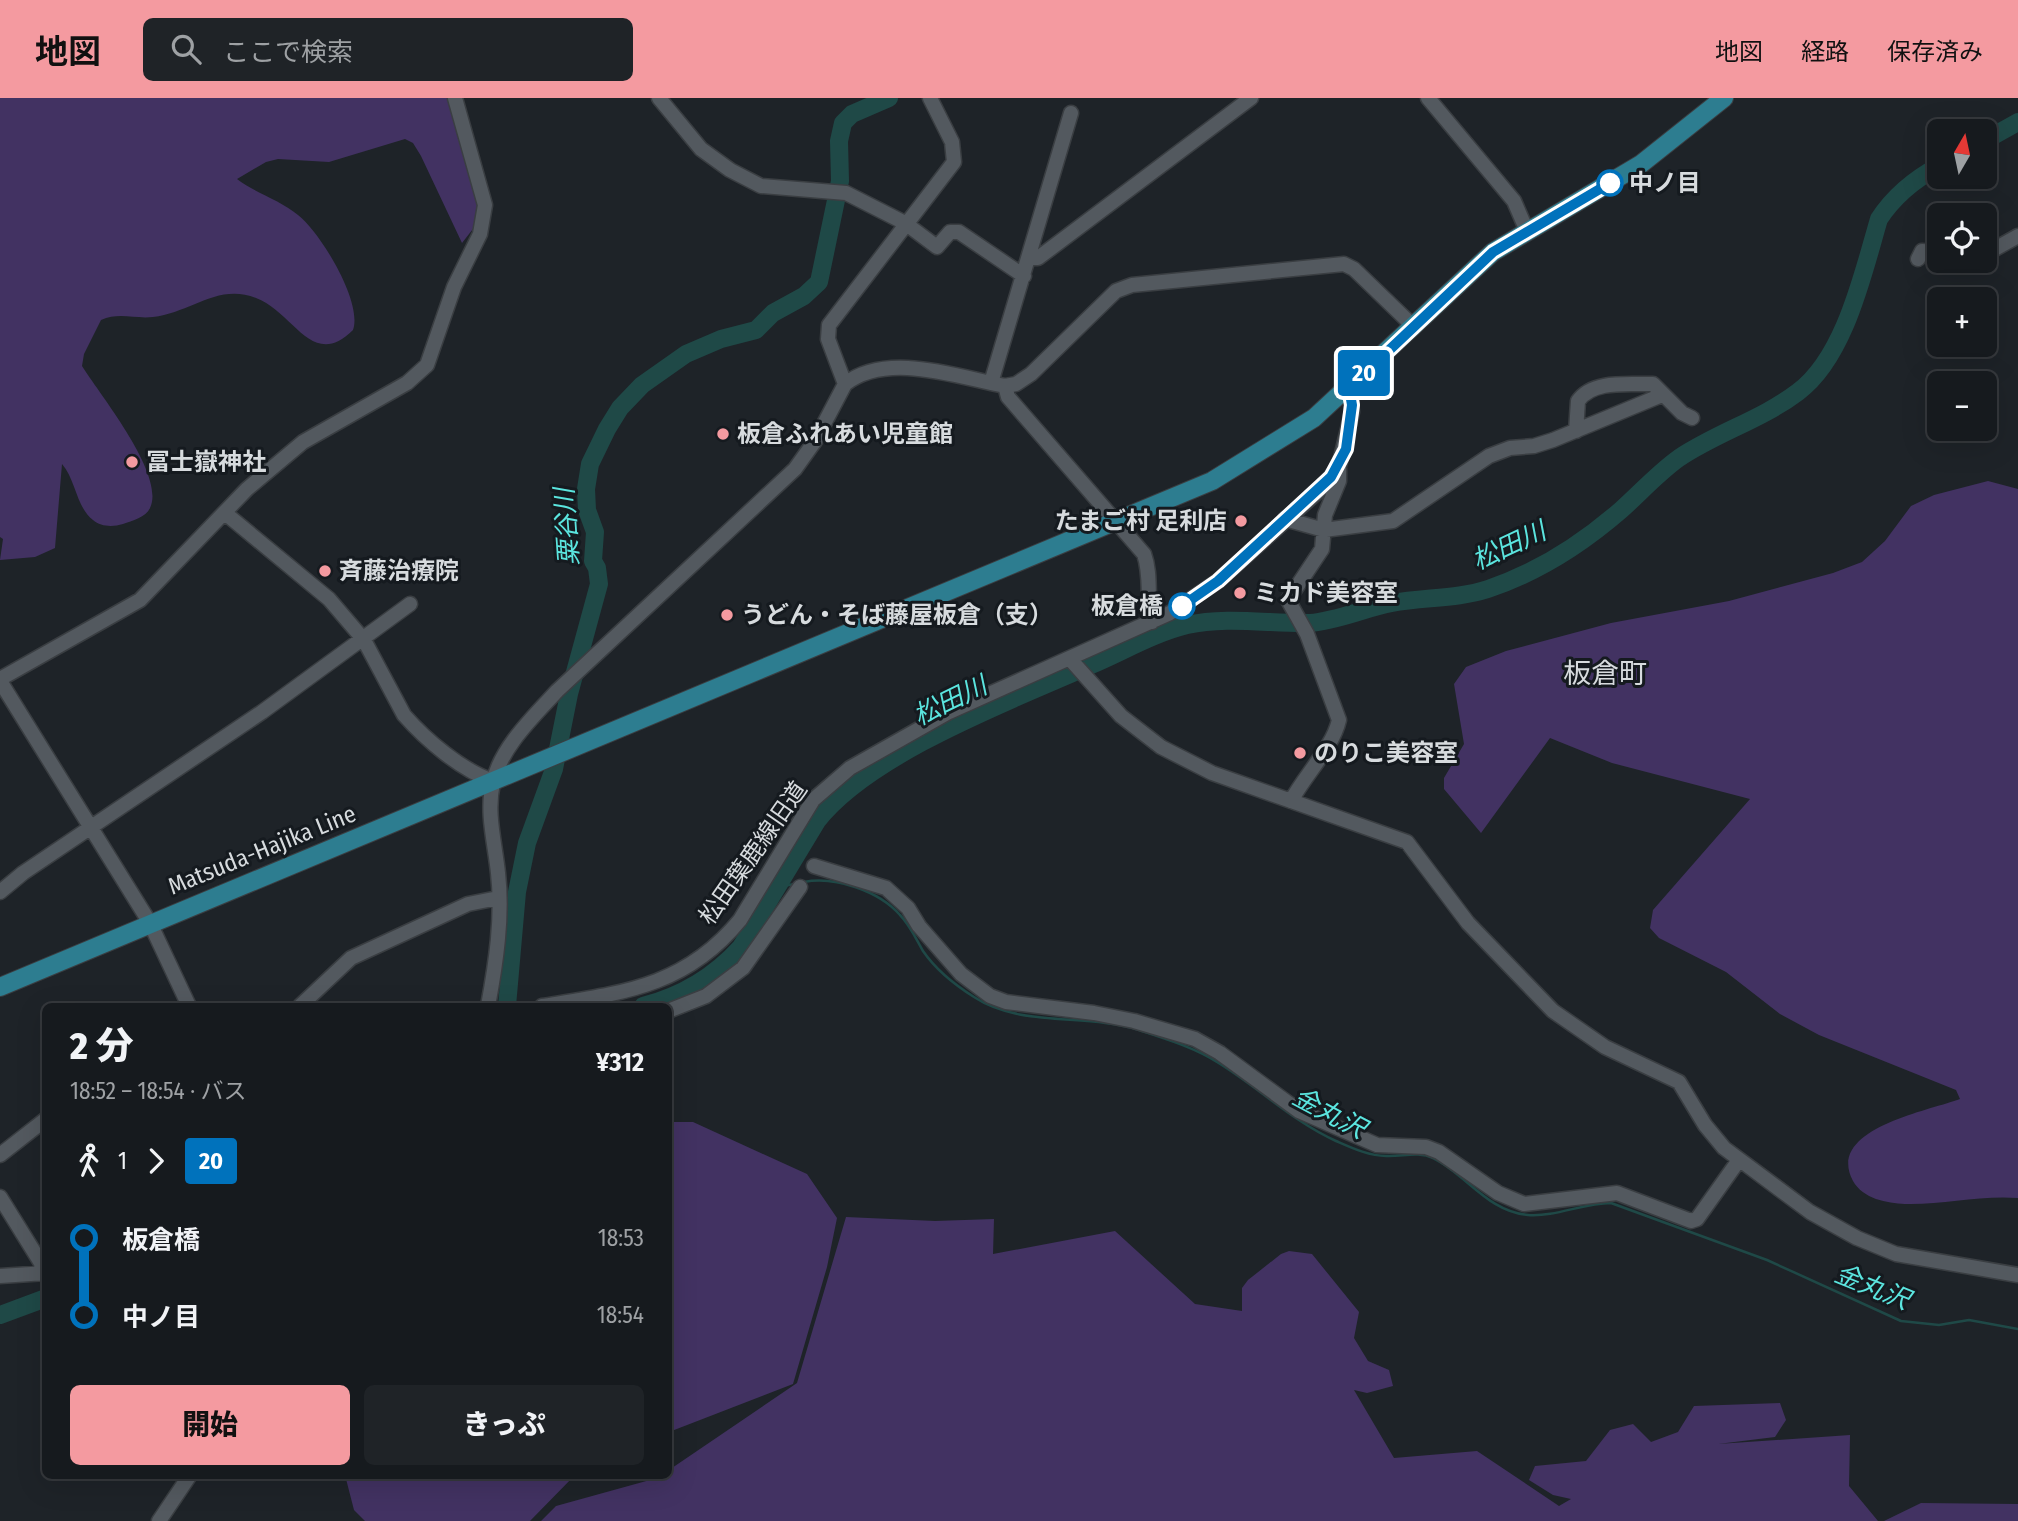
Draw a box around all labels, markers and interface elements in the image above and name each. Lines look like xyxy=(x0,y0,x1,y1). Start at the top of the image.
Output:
search box xyxy=(143,18,633,81)
icon: search xyxy=(167,30,205,68)
text: 地図 xyxy=(35,32,101,72)
text: ここで検索 xyxy=(223,37,353,68)
text: 地図 xyxy=(1715,38,1763,66)
text: 経路 xyxy=(1801,38,1849,66)
text: 保存済み xyxy=(1887,38,1983,66)
north arrow xyxy=(1927,119,1997,189)
map controls xyxy=(1927,119,1997,441)
place label: 中ノ目 xyxy=(1629,169,1701,197)
marker: 中ノ目 xyxy=(1597,170,1623,196)
button: locate xyxy=(1927,203,1997,273)
button: + xyxy=(1927,287,1997,357)
line badge: 20 xyxy=(1332,350,1396,396)
text: 20 xyxy=(1352,359,1376,387)
button: − xyxy=(1927,371,1997,441)
place label: 板倉ふれあい児童館 xyxy=(737,420,953,448)
marker: 板倉ふれあい児童館 xyxy=(715,426,731,442)
place label: 冨士嶽神社 xyxy=(146,448,266,476)
marker: 冨士嶽神社 xyxy=(124,454,140,470)
water label: 粟谷川 xyxy=(549,484,585,567)
place label: たまご村 足利店 xyxy=(1055,507,1227,535)
marker: たまご村 足利店 xyxy=(1233,513,1249,529)
water label: 松田川 xyxy=(1467,514,1554,577)
place label: 斉藤治療院 xyxy=(339,557,459,585)
marker: 斉藤治療院 xyxy=(317,563,333,579)
place label: ミカド美容室 xyxy=(1254,579,1398,607)
marker: ミカド美容室 xyxy=(1232,585,1248,601)
place label: 板倉橋 xyxy=(1091,592,1163,620)
marker: 板倉橋 xyxy=(1169,593,1195,619)
place label: うどん・そば藤屋板倉（支） xyxy=(741,601,1053,629)
marker: うどん・そば藤屋板倉（支） xyxy=(719,607,735,623)
district label: 板倉町 xyxy=(1563,657,1647,690)
water label: 松田川 xyxy=(908,669,995,732)
place label: のりこ美容室 xyxy=(1314,739,1458,767)
marker: のりこ美容室 xyxy=(1292,745,1308,761)
street label: 松田葉鹿線旧道 xyxy=(693,776,813,930)
street label: Matsuda-Hajika Line xyxy=(164,800,360,900)
text: 2 分 xyxy=(70,1023,133,1069)
text: ¥312 xyxy=(596,1047,644,1078)
text: 18:52 – 18:54 · バス xyxy=(70,1077,246,1105)
water label: 金丸沢 xyxy=(1287,1081,1373,1146)
icon: walk xyxy=(70,1142,108,1180)
icon: forward xyxy=(137,1142,175,1180)
text: 1 xyxy=(118,1147,127,1175)
text: 20 xyxy=(199,1147,223,1175)
text: 18:53 xyxy=(598,1224,644,1252)
text: 板倉橋 xyxy=(122,1225,200,1256)
water label: 金丸沢 xyxy=(1830,1258,1917,1317)
text: 18:54 xyxy=(597,1301,644,1329)
text: 中ノ目 xyxy=(122,1302,200,1333)
button: 開始 xyxy=(70,1385,350,1465)
button: きっぷ xyxy=(364,1385,644,1465)

